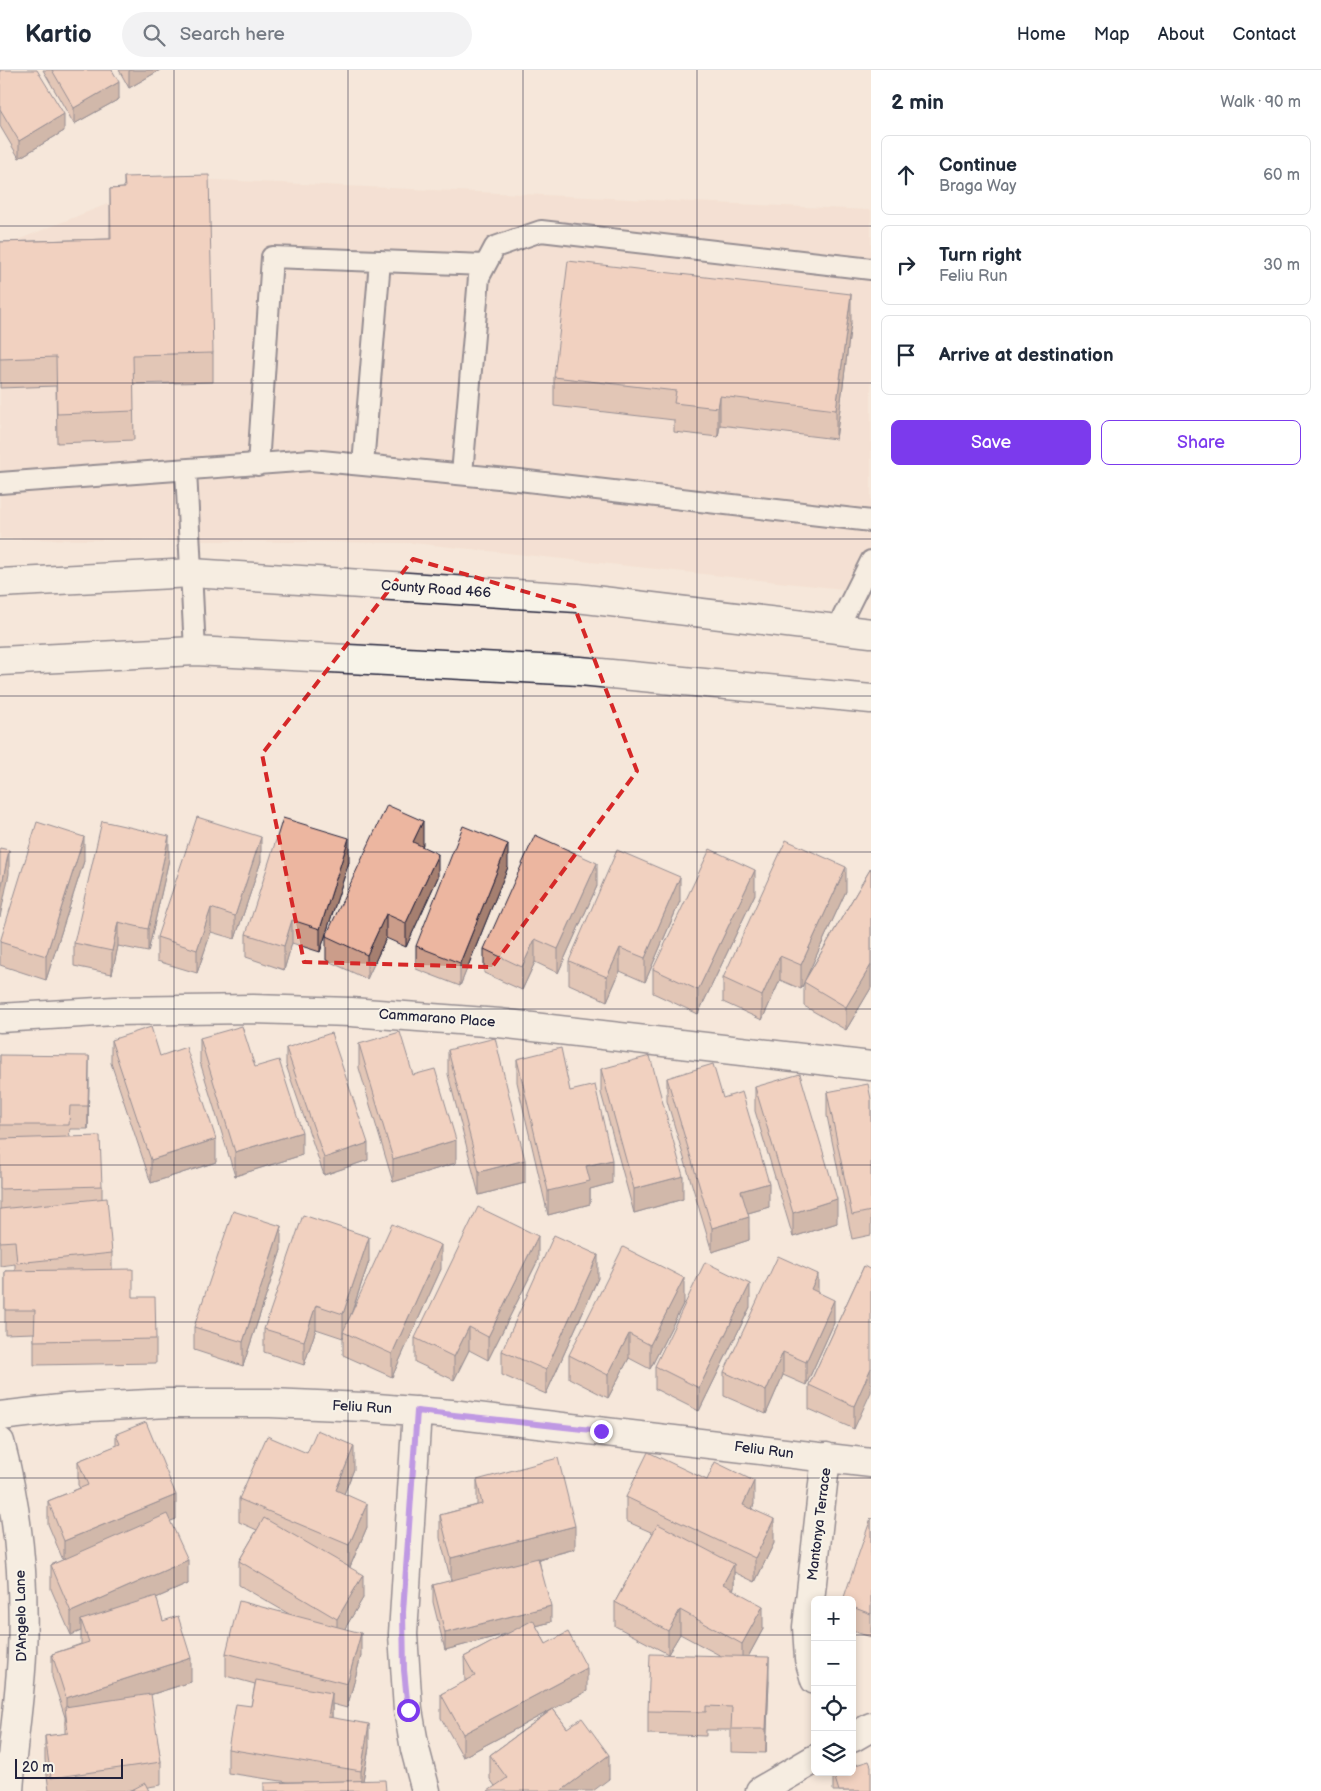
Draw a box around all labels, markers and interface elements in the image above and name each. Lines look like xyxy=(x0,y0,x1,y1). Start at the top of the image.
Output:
search box xyxy=(122,12,472,57)
text: Kartio xyxy=(25,20,92,49)
icon: search xyxy=(140,21,168,49)
text: Search here xyxy=(180,23,285,46)
text: Home xyxy=(1017,24,1066,45)
text: Map xyxy=(1094,24,1130,45)
text: About xyxy=(1158,24,1205,45)
text: Contact xyxy=(1233,24,1296,45)
text: 2 min xyxy=(891,90,944,115)
text: Walk · 90 m xyxy=(1220,93,1301,112)
text: Continue xyxy=(939,154,1017,177)
icon: ahead xyxy=(892,161,920,189)
text: 60 m xyxy=(1263,166,1300,185)
text: Braga Way xyxy=(939,177,1016,196)
text: Turn right xyxy=(939,244,1022,267)
icon: right xyxy=(892,251,920,279)
text: 30 m xyxy=(1263,256,1300,275)
text: Feliu Run xyxy=(939,267,1007,286)
icon: arrive xyxy=(892,341,920,369)
text: Arrive at destination xyxy=(939,344,1114,367)
button: Save xyxy=(891,420,1091,465)
button: Share xyxy=(1101,420,1301,465)
street label: County Road 466 xyxy=(380,577,492,601)
street label: Cammarano Place xyxy=(378,1005,496,1031)
street label: Feliu Run xyxy=(332,1397,392,1417)
route end xyxy=(590,1420,613,1443)
street label: Feliu Run xyxy=(733,1438,795,1462)
street label: Mantonya Terrace xyxy=(804,1467,834,1581)
street label: D'Angelo Lane xyxy=(12,1570,30,1662)
map controls xyxy=(811,1596,856,1776)
button: + xyxy=(811,1596,856,1641)
button: − xyxy=(811,1641,856,1686)
button: locate xyxy=(811,1686,856,1731)
route start xyxy=(397,1699,420,1722)
button: layers xyxy=(811,1731,856,1776)
scale bar xyxy=(15,1756,122,1779)
text: 20 m xyxy=(22,1759,54,1776)

